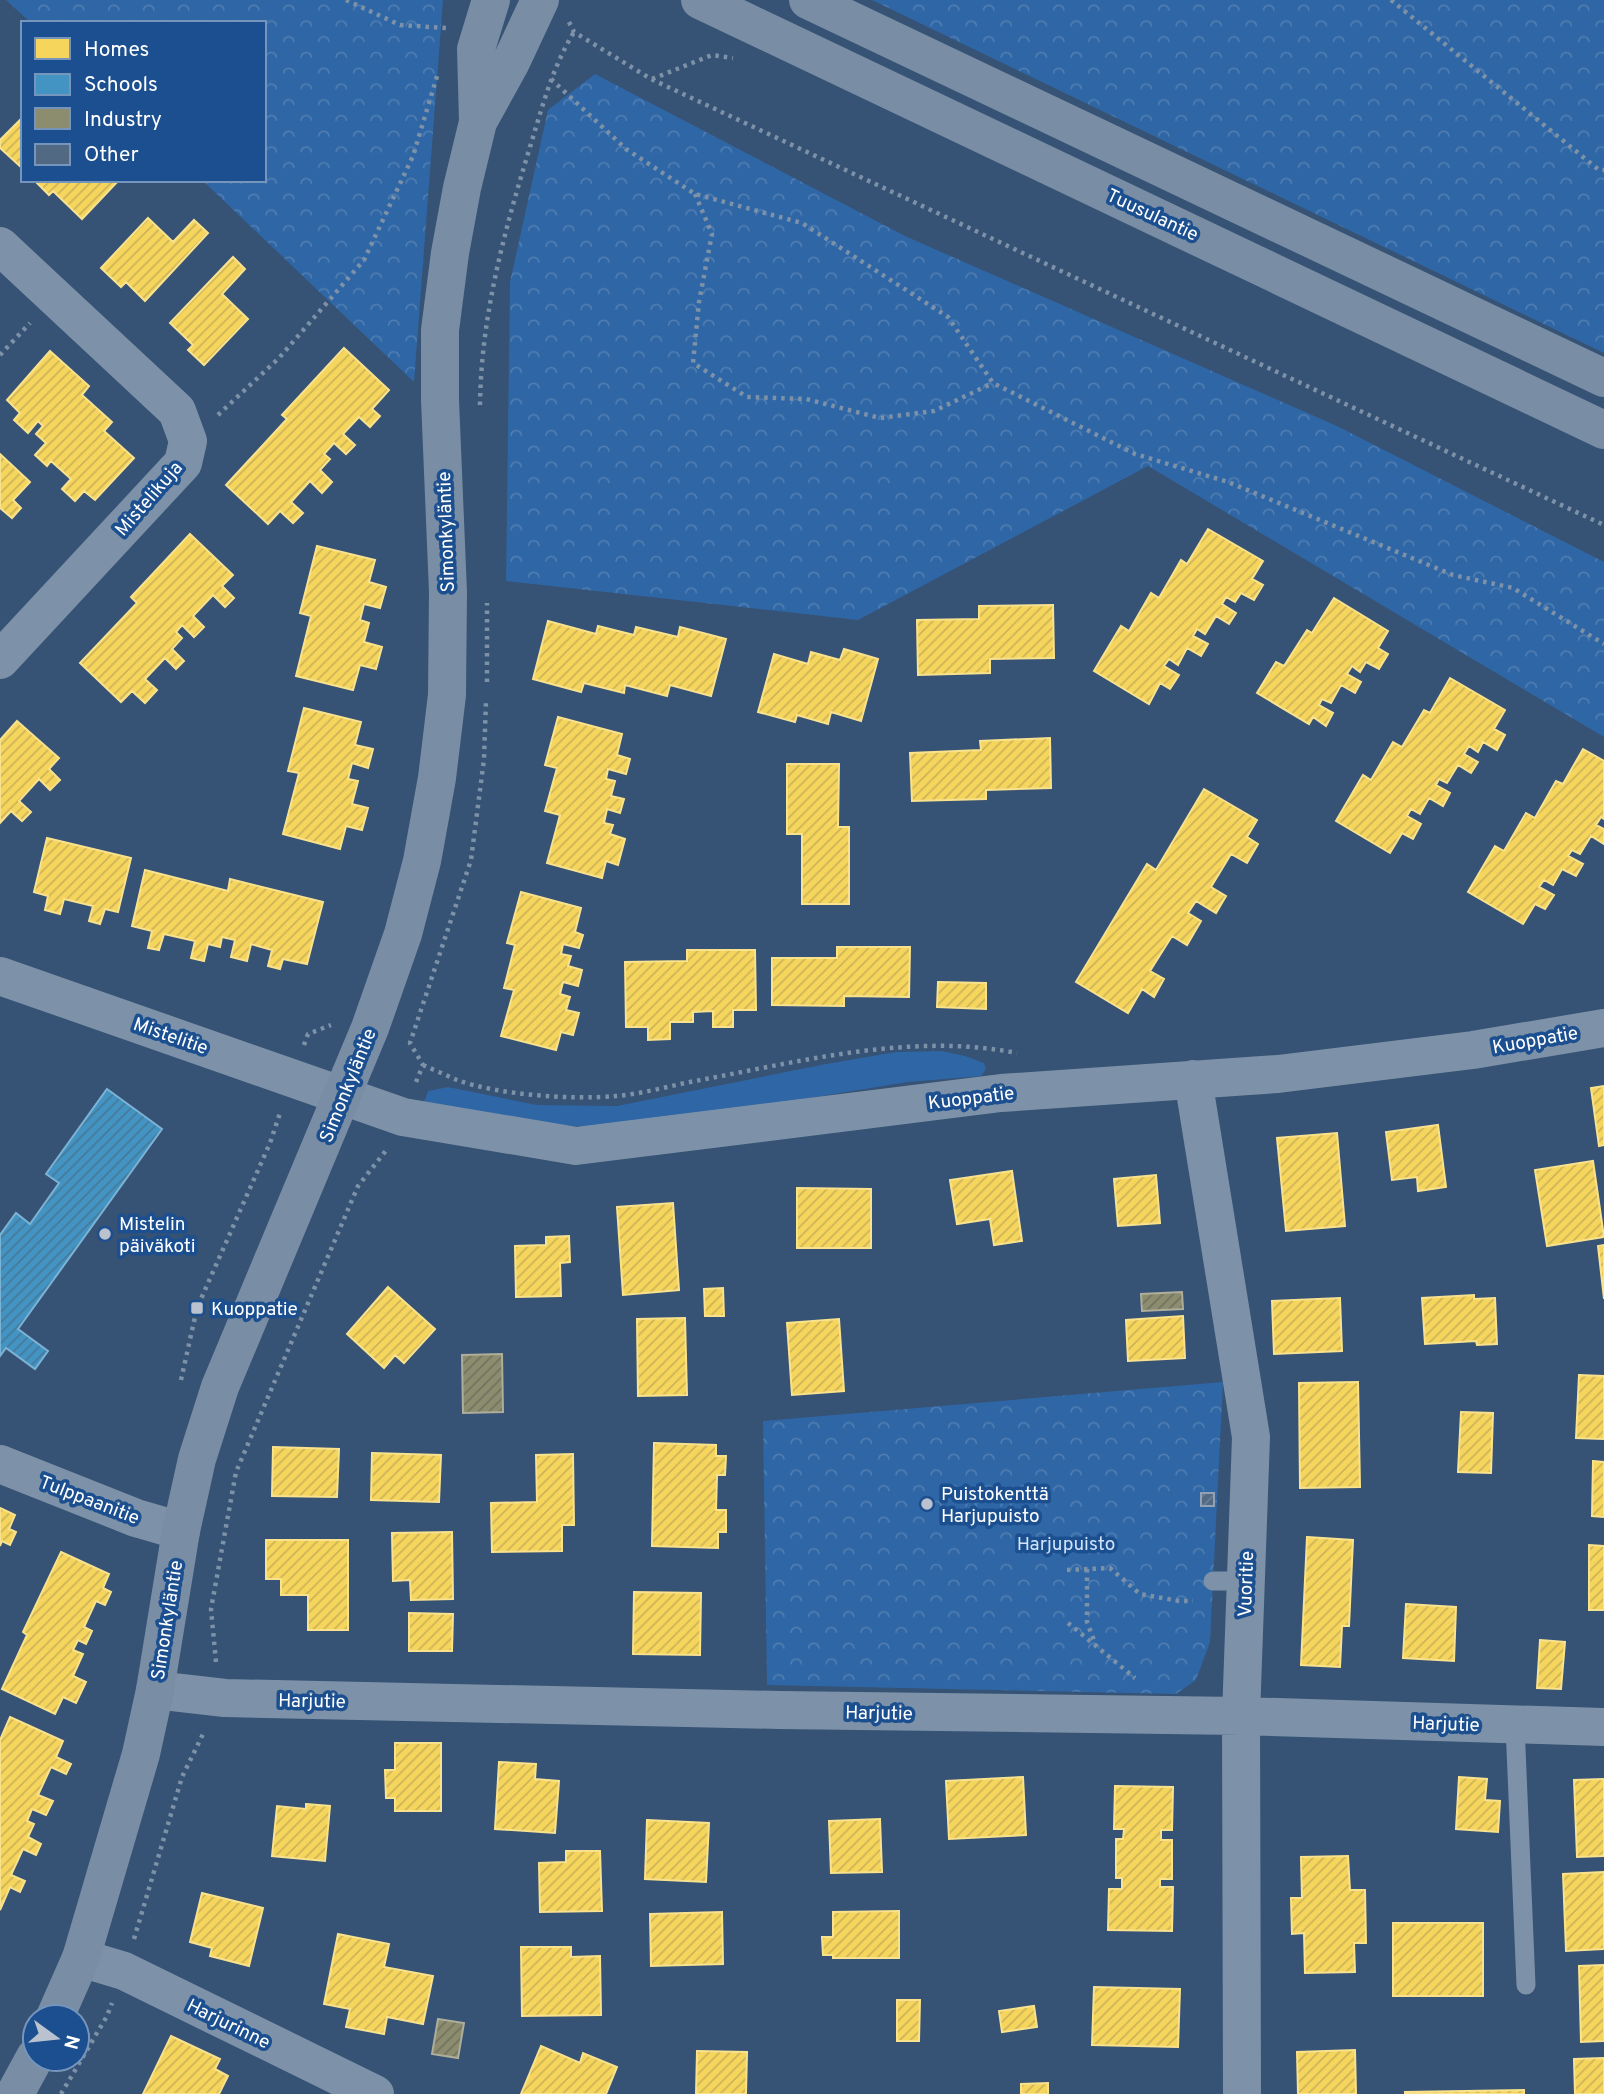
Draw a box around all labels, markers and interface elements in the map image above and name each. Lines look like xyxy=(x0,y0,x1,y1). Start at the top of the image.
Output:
legend xyxy=(21,21,266,182)
text: Homes xyxy=(84,37,149,64)
text: Schools xyxy=(84,72,158,99)
text: Industry xyxy=(84,107,162,134)
text: Other xyxy=(84,142,139,169)
street label: Tuusulantie xyxy=(1102,184,1202,248)
street label: Mistelikuja xyxy=(110,457,189,542)
street label: Simonkyläntie xyxy=(433,471,461,593)
street label: Mistelitie xyxy=(130,1013,211,1061)
street label: Kuoppatie xyxy=(1491,1022,1580,1060)
street label: Simonkyläntie xyxy=(315,1025,383,1146)
street label: Kuoppatie xyxy=(927,1082,1016,1116)
place label: Mistelin päiväkoti xyxy=(119,1213,195,1259)
marker: Mistelin päiväkoti xyxy=(97,1226,113,1242)
place label: Kuoppatie xyxy=(211,1298,298,1322)
marker: Kuoppatie xyxy=(189,1300,205,1316)
street label: Tulppaanitie xyxy=(36,1471,143,1531)
place label: Puistokenttä Harjupuisto xyxy=(941,1483,1049,1529)
marker: Puistokenttä Harjupuisto xyxy=(919,1496,935,1512)
park label: Harjupuisto xyxy=(1017,1533,1115,1557)
street label: Vuoritie xyxy=(1234,1551,1260,1618)
street label: Simonkyläntie xyxy=(147,1559,189,1682)
street label: Harjutie xyxy=(278,1689,346,1715)
street label: Harjutie xyxy=(845,1701,913,1727)
street label: Harjutie xyxy=(1412,1712,1480,1738)
street label: Harjurinne xyxy=(182,1994,274,2055)
north arrow xyxy=(21,2003,91,2073)
text: N xyxy=(57,2032,84,2052)

